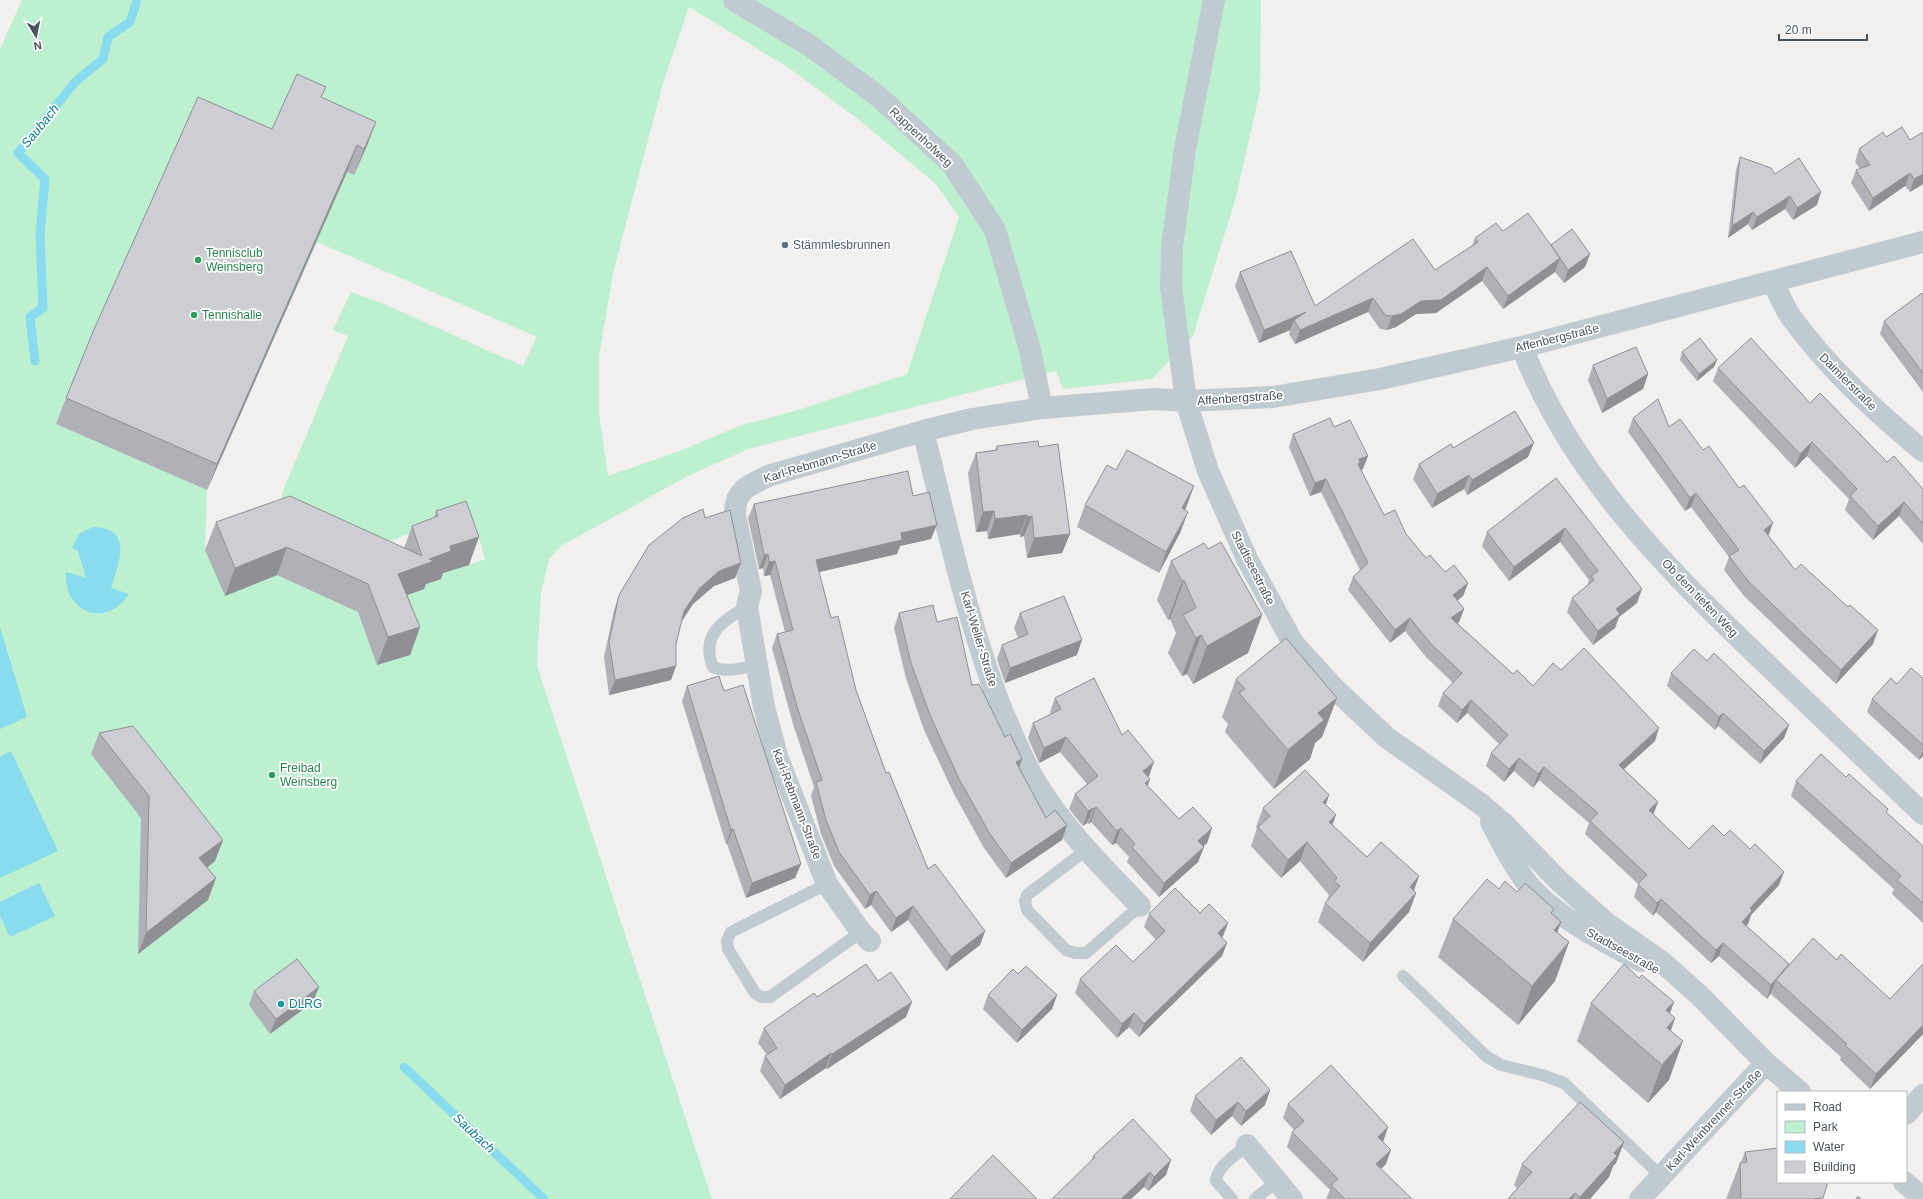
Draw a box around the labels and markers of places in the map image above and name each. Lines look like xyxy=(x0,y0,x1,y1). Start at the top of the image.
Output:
place label: Stämmlesbrunnen xyxy=(793,238,890,252)
marker: Stämmlesbrunnen xyxy=(780,240,790,250)
place label: Tennisclub Weinsberg xyxy=(206,246,263,274)
marker: Tennisclub Weinsberg xyxy=(193,255,203,265)
place label: Tennishalle xyxy=(202,308,262,322)
marker: Tennishalle xyxy=(189,310,199,320)
place label: Freibad Weinsberg xyxy=(280,761,337,789)
marker: Freibad Weinsberg xyxy=(267,770,277,780)
place label: DLRG xyxy=(289,997,322,1011)
marker: DLRG xyxy=(276,999,286,1009)

